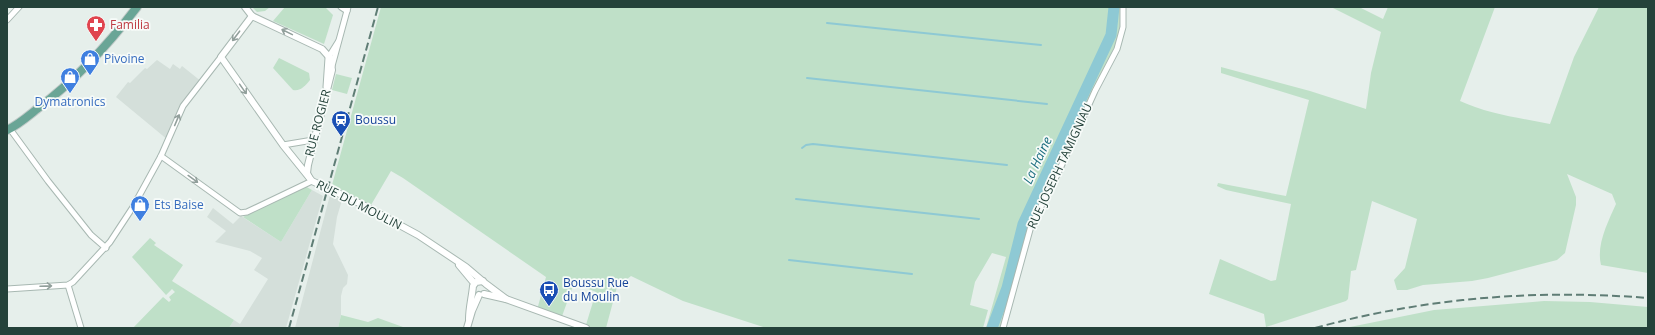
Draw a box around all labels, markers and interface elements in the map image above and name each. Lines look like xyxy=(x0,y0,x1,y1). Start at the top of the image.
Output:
pharmacy icon: Familia xyxy=(85,14,107,42)
place label: Familia xyxy=(110,16,150,33)
one-way arrow xyxy=(282,28,294,36)
one-way arrow xyxy=(232,31,240,42)
shop icon: Pivoine xyxy=(79,48,101,76)
place label: Pivoine xyxy=(104,50,145,67)
shop icon: Dymatronics xyxy=(59,66,81,94)
one-way arrow xyxy=(239,83,247,94)
street label: RUE ROGIER xyxy=(300,87,335,158)
place label: Dymatronics xyxy=(35,93,106,110)
street label: RUE JOSEPH TAMIGNIAU xyxy=(1023,100,1096,231)
station icon: Boussu xyxy=(330,109,352,137)
place label: Boussu xyxy=(355,111,396,128)
one-way arrow xyxy=(174,114,181,126)
water label: La Haine xyxy=(1018,133,1056,187)
one-way arrow xyxy=(187,175,198,183)
street label: RUE DU MOULIN xyxy=(313,176,405,233)
shop icon: Ets Baise xyxy=(129,194,151,222)
place label: Ets Baise xyxy=(154,196,204,213)
place label: Boussu Rue du Moulin xyxy=(563,274,629,305)
bus stop icon: Boussu Rue du Moulin xyxy=(538,279,560,307)
one-way arrow xyxy=(39,283,52,290)

